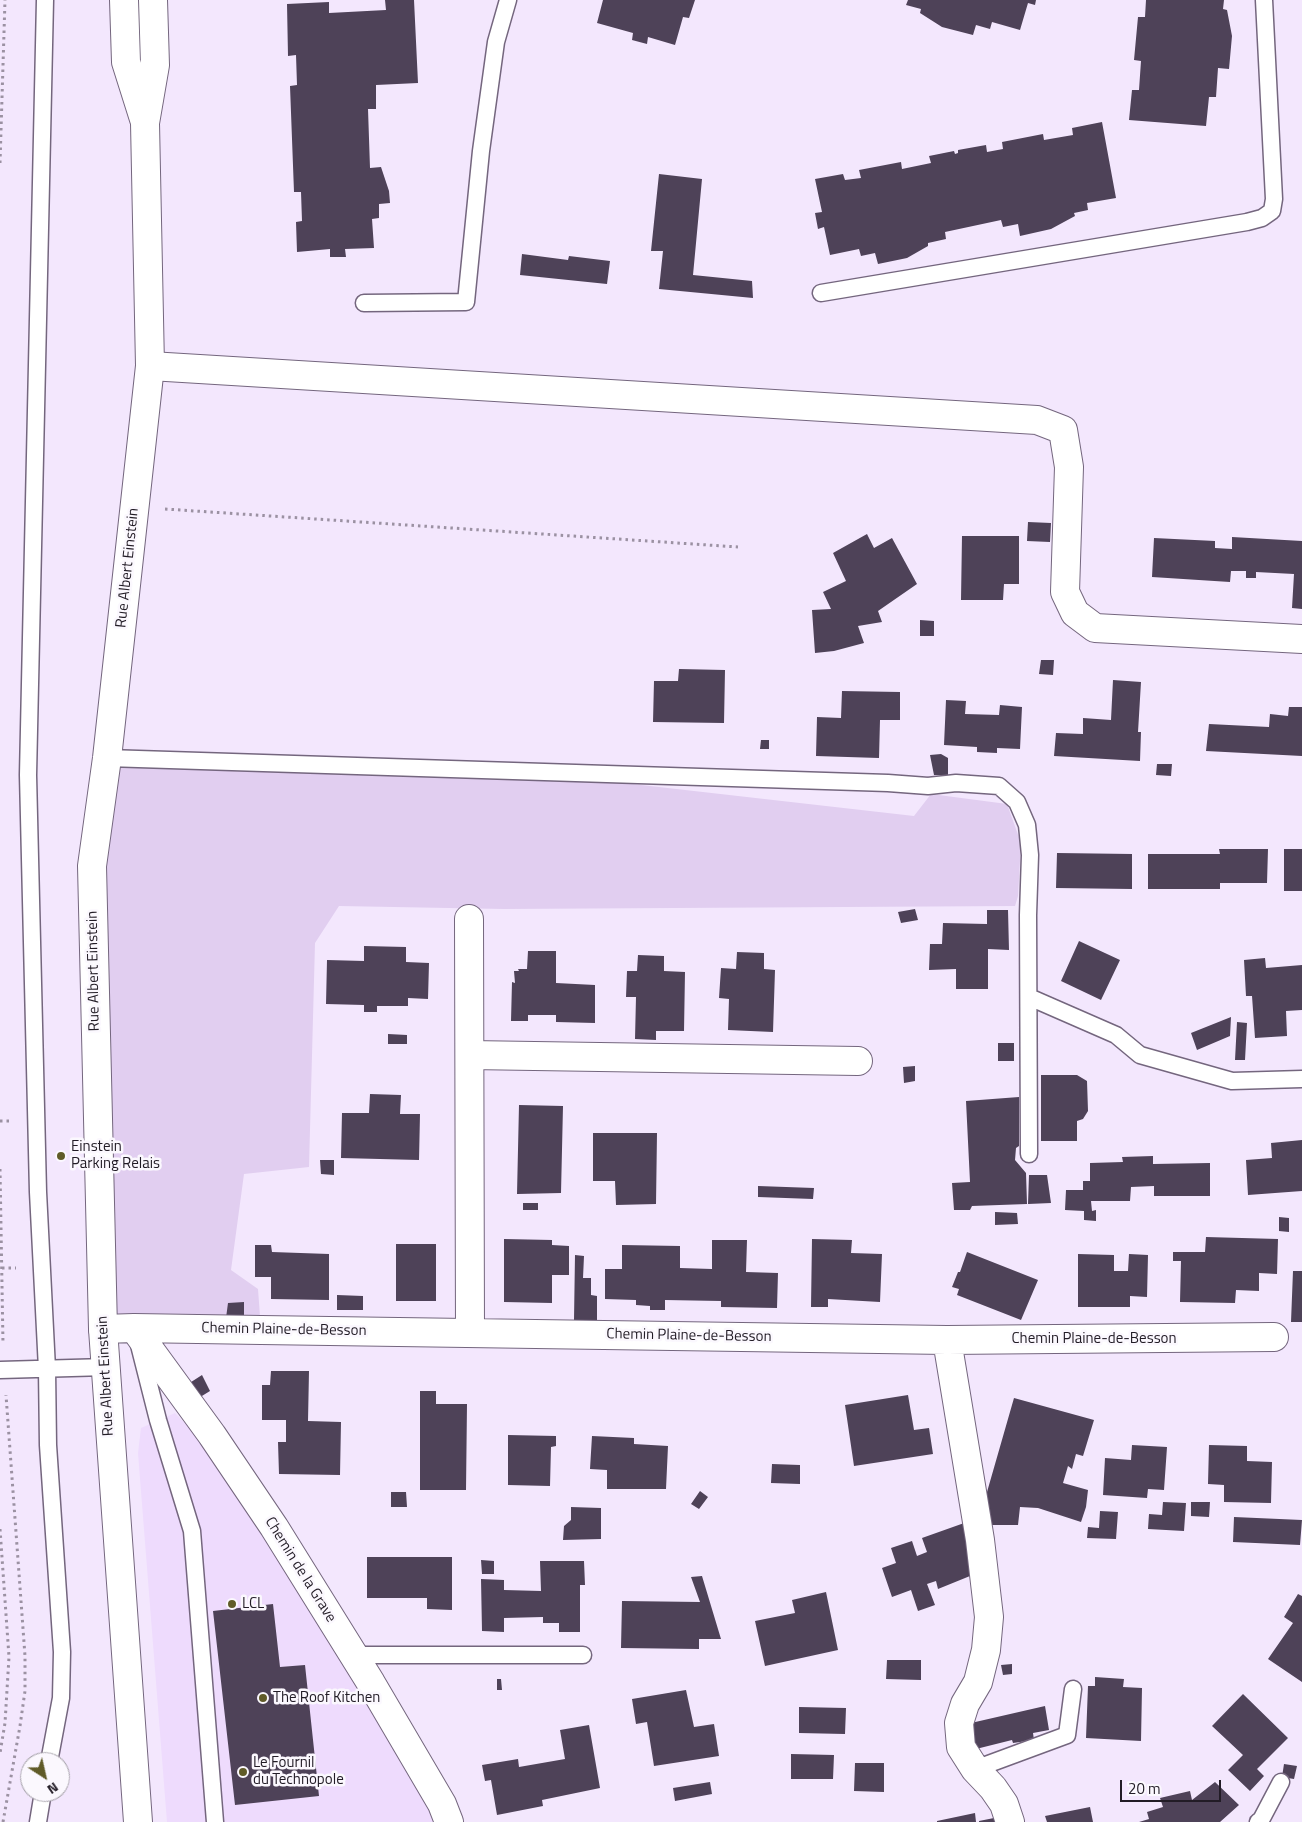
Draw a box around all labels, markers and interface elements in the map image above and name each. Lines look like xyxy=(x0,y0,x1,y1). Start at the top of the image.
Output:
street label: Rue Albert Einstein xyxy=(113,507,143,629)
street label: Rue Albert Einstein xyxy=(84,911,104,1031)
place label: Einstein Parking Relais xyxy=(71,1138,160,1173)
marker: Einstein Parking Relais xyxy=(55,1150,67,1162)
street label: Rue Albert Einstein xyxy=(94,1315,118,1437)
street label: Chemin Plaine-de-Besson xyxy=(201,1320,367,1340)
street label: Chemin Plaine-de-Besson xyxy=(606,1326,772,1346)
street label: Chemin Plaine-de-Besson xyxy=(1011,1330,1177,1348)
street label: Chemin de la Grave xyxy=(260,1514,340,1626)
place label: LCL xyxy=(242,1595,264,1613)
marker: LCL xyxy=(226,1598,238,1610)
place label: The Roof Kitchen xyxy=(273,1689,380,1707)
marker: The Roof Kitchen xyxy=(257,1692,269,1704)
north arrow xyxy=(20,1752,70,1802)
place label: Le Fournil du Technopole xyxy=(253,1754,344,1789)
marker: Le Fournil du Technopole xyxy=(237,1766,249,1778)
scale bar xyxy=(1122,1770,1223,1802)
text: N xyxy=(43,1777,63,1800)
text: 20 m xyxy=(1128,1777,1161,1800)

